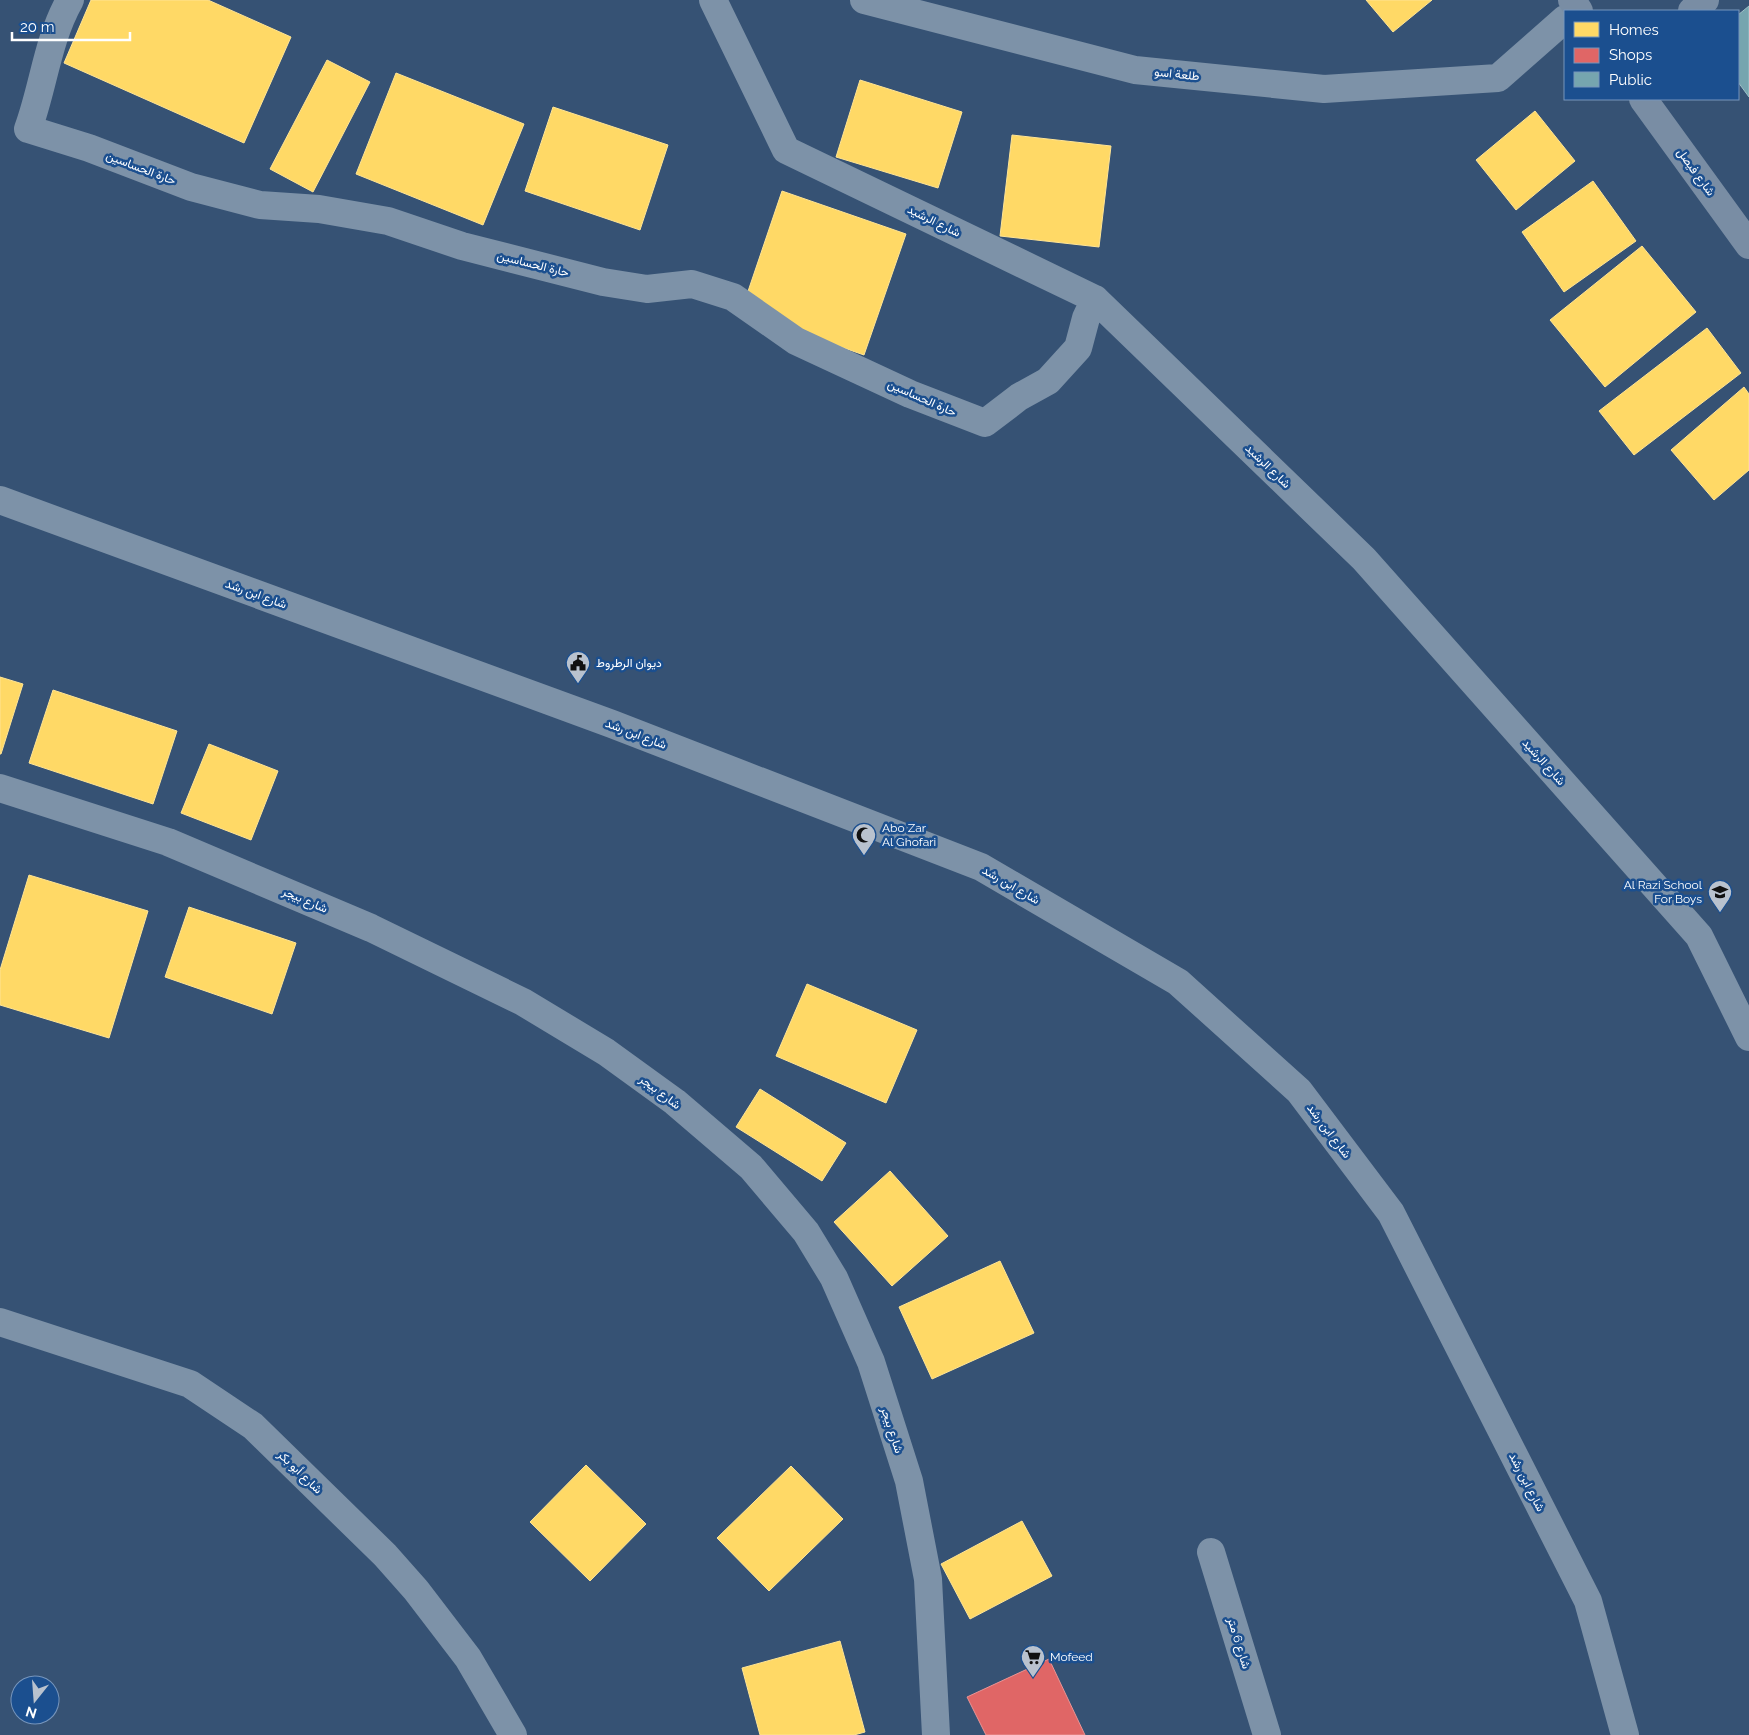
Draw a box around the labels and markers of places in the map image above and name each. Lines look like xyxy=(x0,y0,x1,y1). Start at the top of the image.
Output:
public building icon: ديوان الرطروط xyxy=(565,650,591,684)
place label: ديوان الرطروط xyxy=(596,656,662,671)
place label: Abo Zar Al Ghofari xyxy=(882,821,936,849)
mosque icon: Abo Zar Al Ghofari xyxy=(851,822,877,856)
place label: Al Razi School For Boys xyxy=(1624,878,1703,906)
school or university icon: Al Razi School For Boys xyxy=(1707,879,1733,913)
supermarket icon: Mofeed xyxy=(1020,1644,1046,1678)
place label: Mofeed xyxy=(1050,1650,1093,1664)

